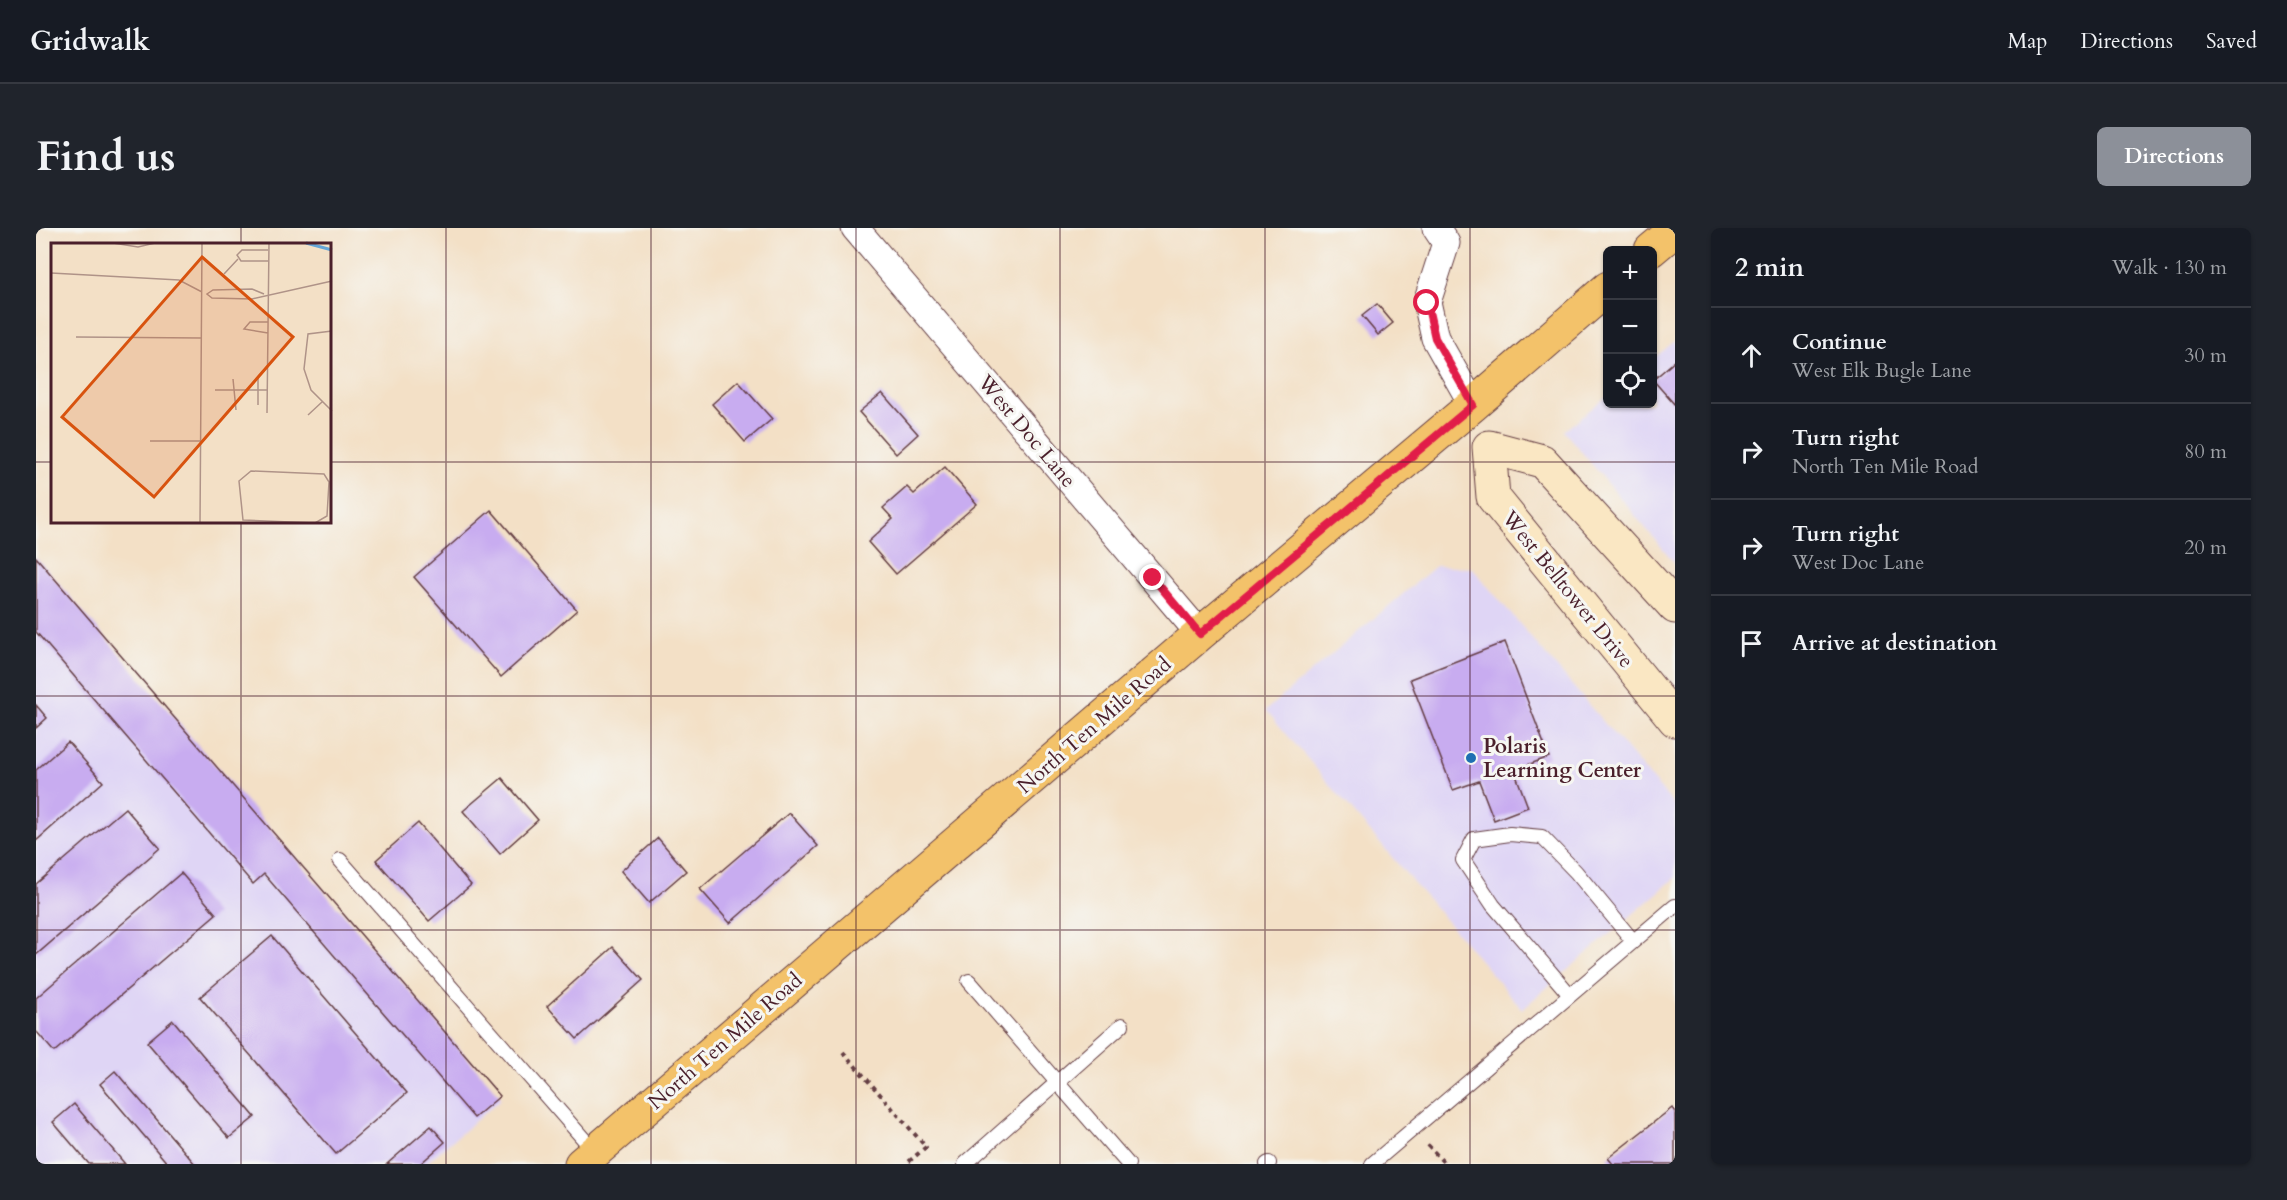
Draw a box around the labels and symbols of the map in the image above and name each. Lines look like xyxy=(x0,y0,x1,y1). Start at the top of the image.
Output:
inset map xyxy=(51,243,332,524)
route start xyxy=(1413,289,1439,315)
street label: West Doc Lane xyxy=(970,368,1082,494)
street label: West Belltower Drive xyxy=(1494,504,1640,674)
route end xyxy=(1139,564,1165,590)
street label: North Ten Mile Road xyxy=(1011,650,1178,800)
place label: Polaris Learning Center xyxy=(1483,732,1642,785)
marker: Polaris Learning Center xyxy=(1464,751,1478,765)
street label: North Ten Mile Road xyxy=(642,966,809,1116)

